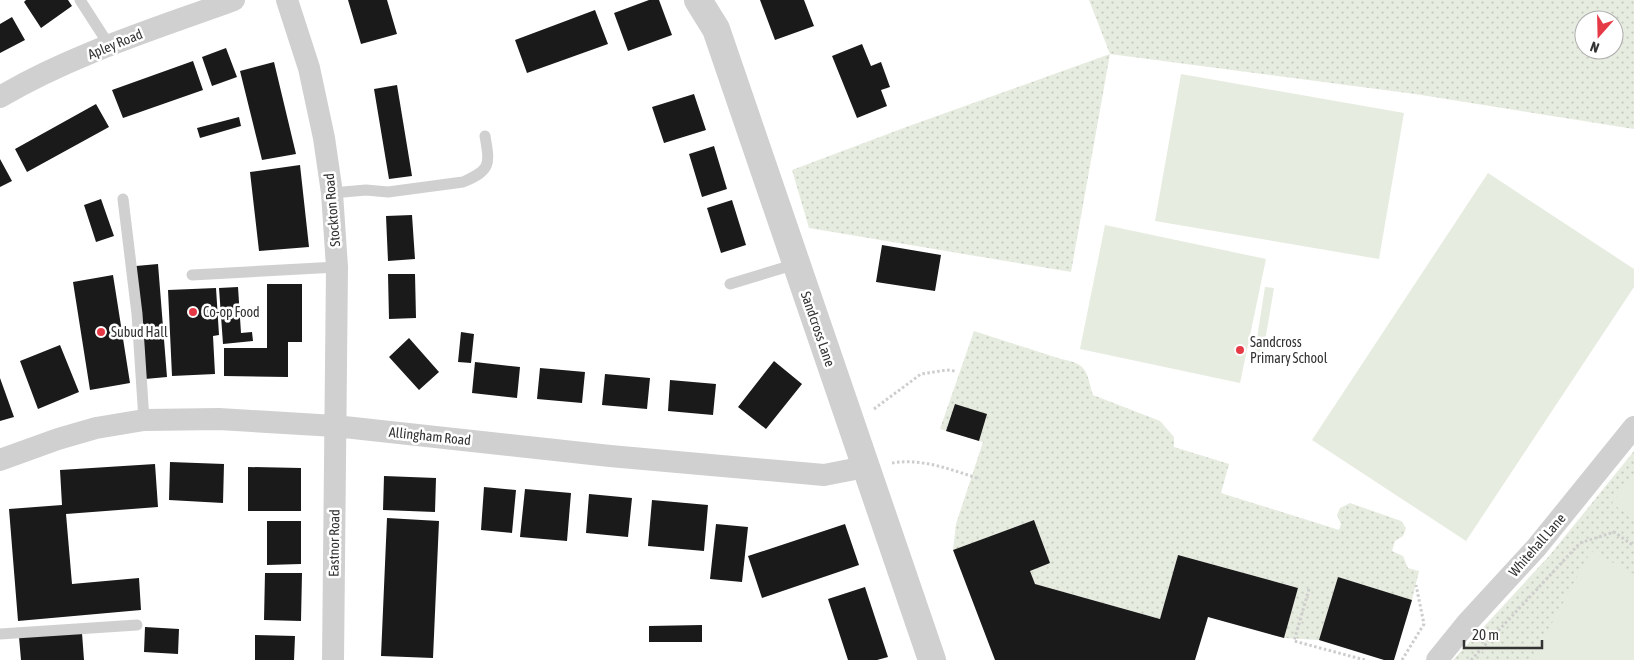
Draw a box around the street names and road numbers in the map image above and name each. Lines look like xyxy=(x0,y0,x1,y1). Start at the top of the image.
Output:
street label: Apley Road xyxy=(85,26,145,62)
street label: Stockton Road xyxy=(321,173,343,247)
street label: Sandcross Lane xyxy=(798,289,838,369)
street label: Allingham Road xyxy=(388,424,472,448)
street label: Eastnor Road xyxy=(325,509,343,577)
street label: Whitehall Lane xyxy=(1505,510,1569,580)

